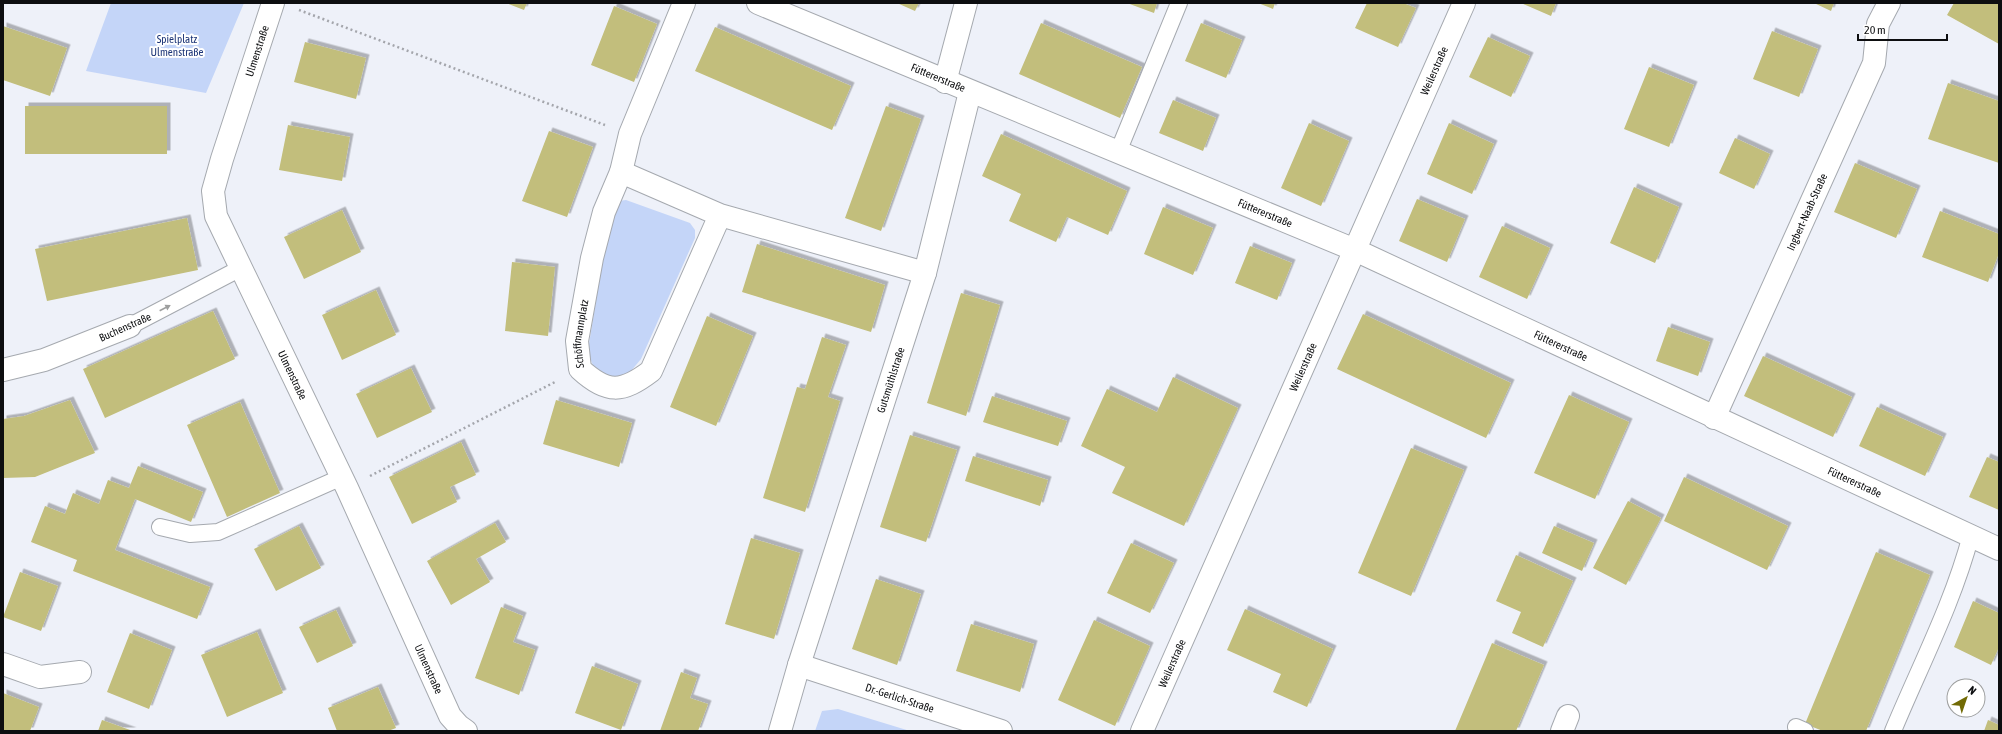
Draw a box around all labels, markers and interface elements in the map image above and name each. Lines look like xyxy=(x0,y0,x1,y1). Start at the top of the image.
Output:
scale bar xyxy=(1858,16,1947,42)
text: 20 m xyxy=(1864,23,1886,37)
street label: Ulmenstraße xyxy=(243,24,271,78)
park label: Spielplatz Ulmenstraße xyxy=(150,33,204,58)
street label: Weilerstraße xyxy=(1418,45,1450,97)
street label: Füttererstraße xyxy=(909,61,967,94)
street label: Ingbert-Naab-Straße xyxy=(1784,172,1829,252)
street label: Füttererstraße xyxy=(1236,196,1294,229)
street label: Schöffmannplatz xyxy=(571,298,590,369)
one-way arrow xyxy=(159,305,170,311)
street label: Buchenstraße xyxy=(97,310,153,344)
street label: Füttererstraße xyxy=(1532,328,1590,363)
street label: Weilerstraße xyxy=(1287,341,1319,393)
street label: Gutsmüthlstraße xyxy=(874,346,907,414)
street label: Ulmenstraße xyxy=(276,348,309,401)
street label: Füttererstraße xyxy=(1826,464,1883,500)
street label: Weilerstraße xyxy=(1156,637,1188,689)
street label: Ulmenstraße xyxy=(412,642,445,696)
north arrow xyxy=(1946,678,1986,718)
street label: Dr.-Gerlich-Straße xyxy=(864,681,936,715)
text: N xyxy=(1966,684,1979,697)

